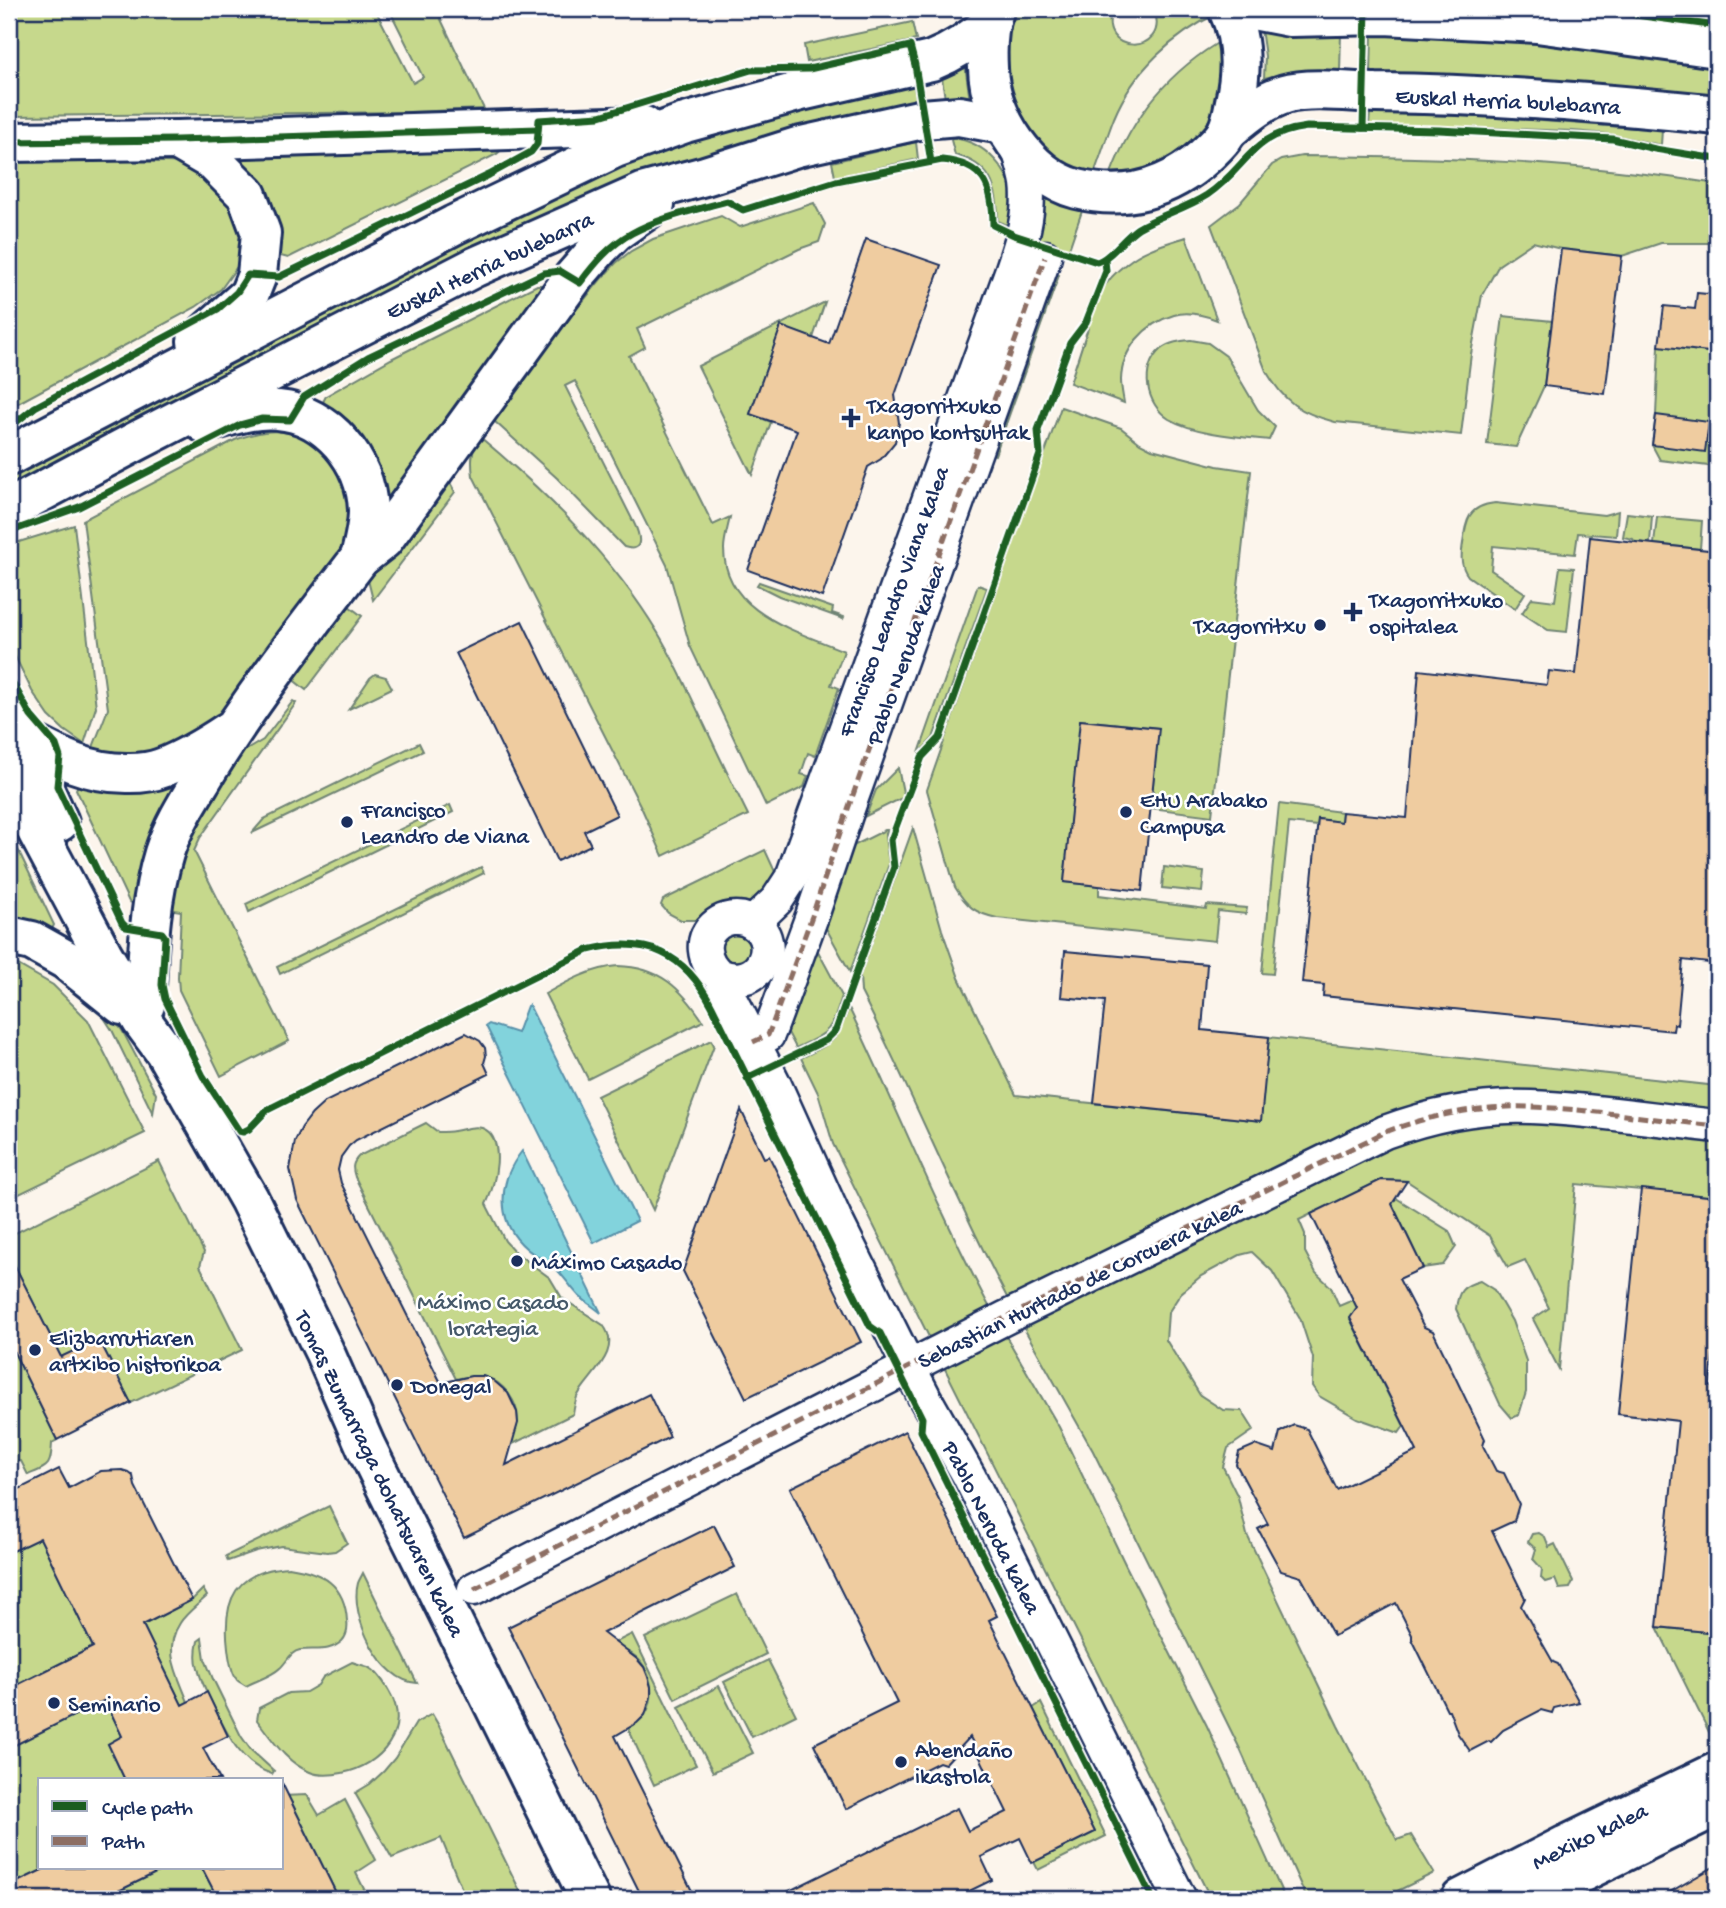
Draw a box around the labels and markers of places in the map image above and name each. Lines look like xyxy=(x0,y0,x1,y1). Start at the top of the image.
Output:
place label: Txagorritxuko kanpo kontsultak xyxy=(865,395,1032,448)
marker: Txagorritxuko kanpo kontsultak xyxy=(841,408,861,428)
place label: Txagorritxuko ospitalea xyxy=(1367,589,1504,642)
marker: Txagorritxuko ospitalea xyxy=(1343,602,1363,622)
place label: Txagorritxu xyxy=(1192,615,1306,642)
marker: Txagorritxu xyxy=(1312,617,1328,633)
place label: EHU Arabako Campusa xyxy=(1140,789,1268,842)
place label: Francisco Leandro de Viana xyxy=(360,799,530,852)
marker: EHU Arabako Campusa xyxy=(1118,804,1134,820)
marker: Francisco Leandro de Viana xyxy=(339,814,355,830)
place label: Máximo Casado xyxy=(531,1251,682,1278)
marker: Máximo Casado xyxy=(509,1253,525,1269)
place label: Elizbarrutiaren artxibo historikoa xyxy=(49,1327,222,1380)
marker: Elizbarrutiaren artxibo historikoa xyxy=(27,1342,43,1358)
place label: Donegal xyxy=(409,1375,492,1402)
marker: Donegal xyxy=(389,1377,405,1393)
place label: Seminario xyxy=(68,1693,161,1720)
marker: Seminario xyxy=(46,1695,62,1711)
place label: Abendaño ikastola xyxy=(915,1739,1013,1792)
marker: Abendaño ikastola xyxy=(893,1754,909,1770)

